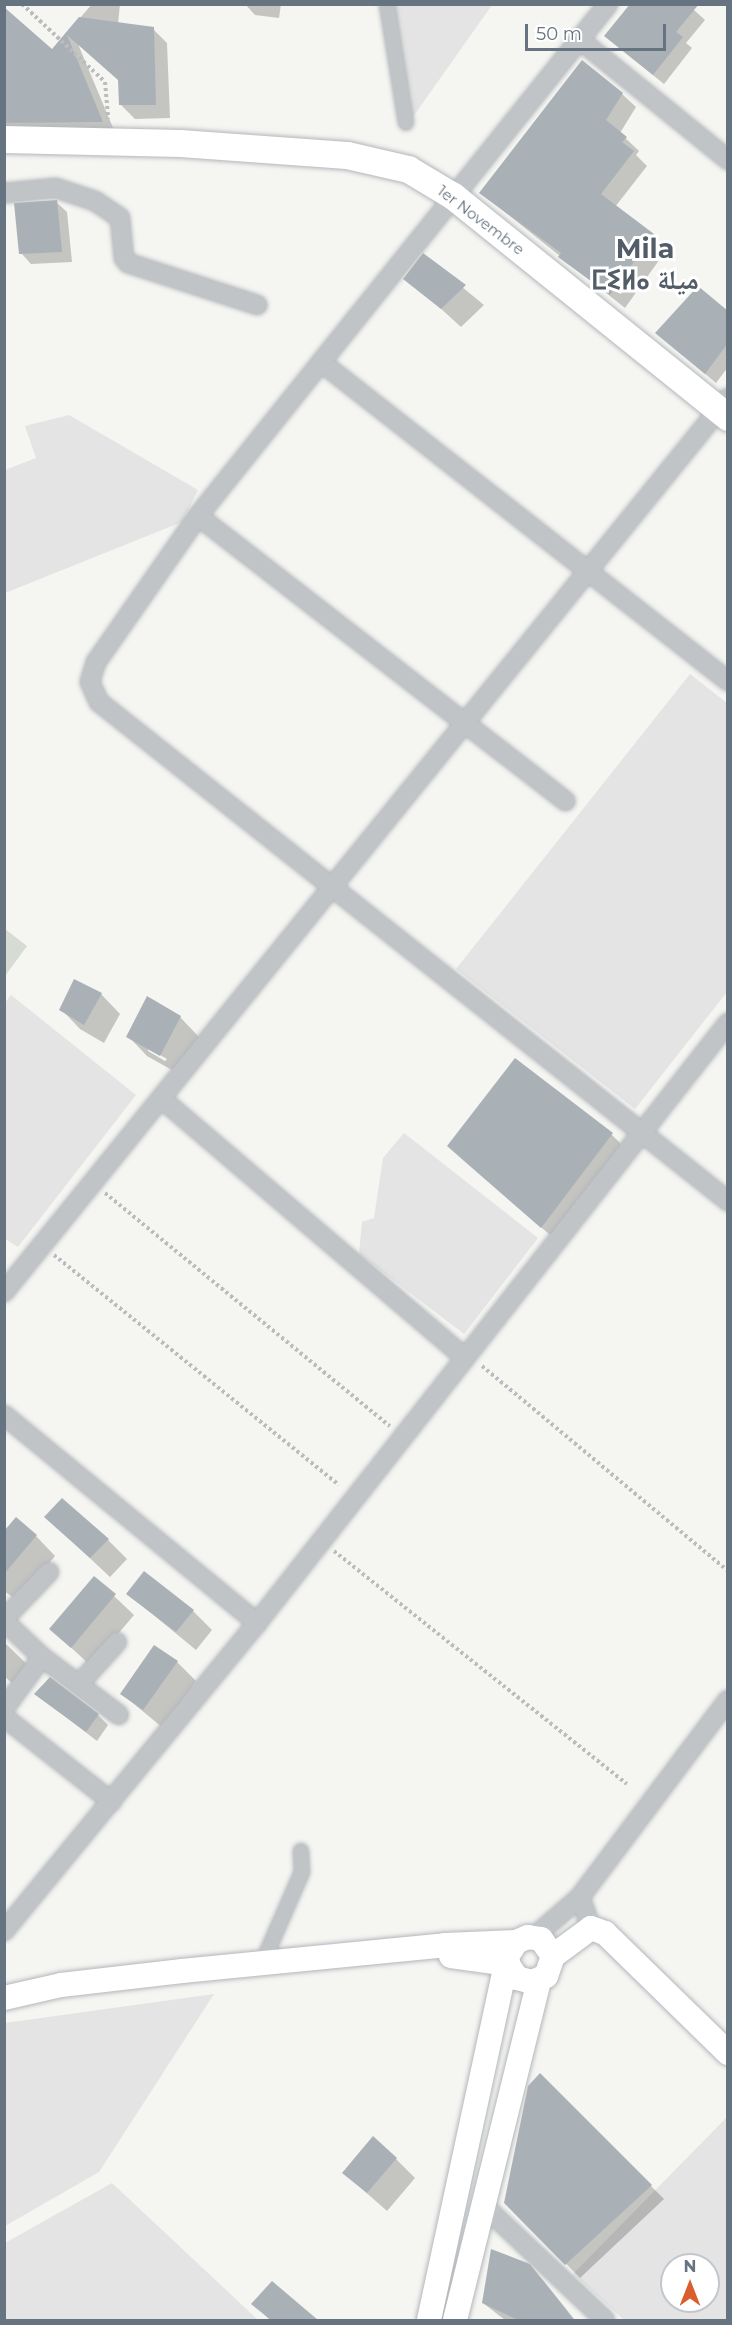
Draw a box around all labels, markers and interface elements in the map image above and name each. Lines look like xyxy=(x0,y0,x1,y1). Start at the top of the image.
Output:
scale bar xyxy=(528,12,669,50)
text: 50 m xyxy=(536,23,582,45)
street label: 1er Novembre xyxy=(434,182,528,258)
district label: Mila ⵎⵉⵍⴰ ميلة xyxy=(591,232,699,295)
north arrow xyxy=(660,2253,720,2313)
text: N xyxy=(684,2257,696,2276)

